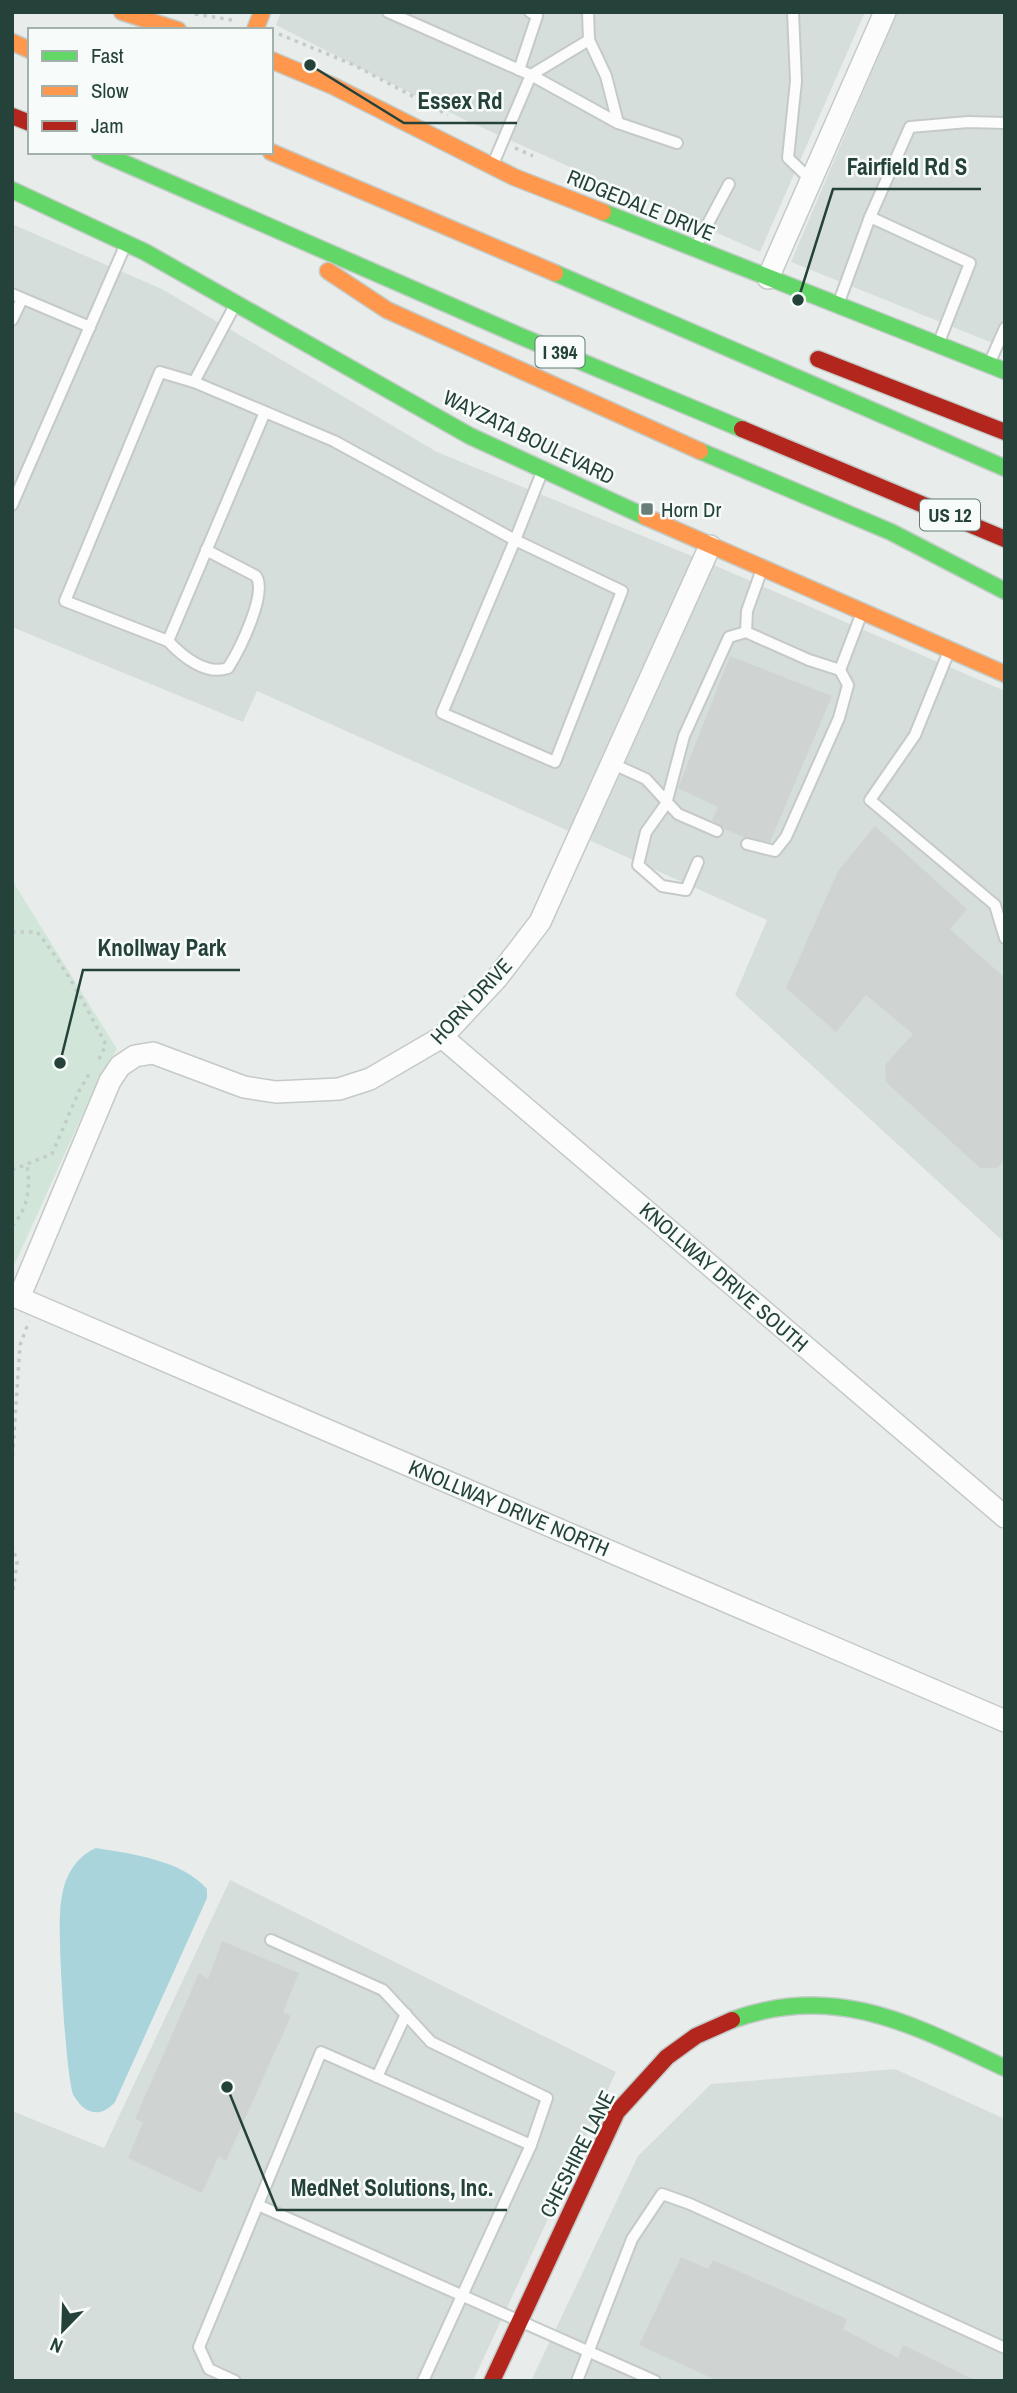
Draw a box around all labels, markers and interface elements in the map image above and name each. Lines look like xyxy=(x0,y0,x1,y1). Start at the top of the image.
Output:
legend xyxy=(28,28,273,154)
text: Fast xyxy=(91,41,124,70)
text: Slow xyxy=(91,76,129,105)
callout: Essex Rd xyxy=(404,79,517,123)
text: Essex Rd xyxy=(418,85,502,116)
text: Jam xyxy=(91,111,124,140)
callout: Fairfield Rd S xyxy=(833,145,981,189)
text: Fairfield Rd S xyxy=(847,151,967,182)
street label: RIDGEDALE DRIVE xyxy=(563,162,719,248)
road number: I 394 xyxy=(536,336,584,368)
street label: WAYZATA BOULEVARD xyxy=(438,383,620,491)
place label: Horn Dr xyxy=(661,495,722,524)
road number: US 12 xyxy=(920,500,980,530)
marker: Horn Dr xyxy=(639,501,655,517)
callout: Knollway Park xyxy=(83,926,240,970)
text: Knollway Park xyxy=(98,932,227,963)
street label: HORN DRIVE xyxy=(424,952,518,1050)
street label: KNOLLWAY DRIVE SOUTH xyxy=(633,1196,815,1358)
street label: KNOLLWAY DRIVE NORTH xyxy=(404,1453,614,1563)
street label: CHESHIRE LANE xyxy=(533,2086,621,2222)
callout: MedNet Solutions, Inc. xyxy=(277,2166,507,2210)
text: MedNet Solutions, Inc. xyxy=(291,2172,493,2203)
north arrow xyxy=(28,2295,98,2365)
text: N xyxy=(46,2331,67,2360)

